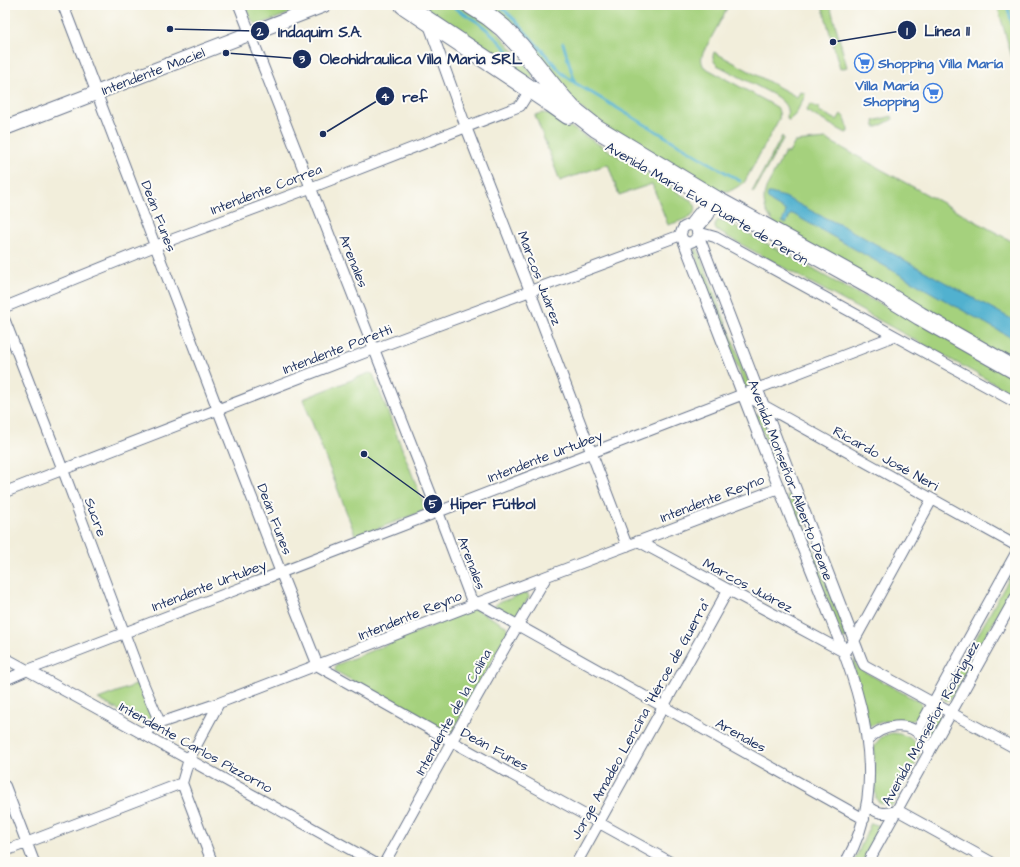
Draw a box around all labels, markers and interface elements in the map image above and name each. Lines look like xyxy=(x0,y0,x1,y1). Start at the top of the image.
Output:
callout: Línea 11 xyxy=(897,17,978,44)
callout: Indaquim S.A. xyxy=(250,18,369,45)
text: Línea 11 xyxy=(924,21,970,42)
text: Indaquim S.A. xyxy=(278,22,362,43)
text: 1 xyxy=(906,23,908,40)
text: 2 xyxy=(256,24,264,41)
street label: Intendente Maciel xyxy=(99,43,208,101)
callout: Oleohidraulica Villa Maria SRL xyxy=(292,45,531,72)
text: Oleohidraulica Villa Maria SRL xyxy=(320,49,523,70)
text: 3 xyxy=(298,51,306,68)
supermarket icon: Shopping Villa María xyxy=(853,52,875,74)
place label: Shopping Villa María xyxy=(877,54,1004,75)
place label: Villa María Shopping xyxy=(854,76,920,113)
supermarket icon: Villa María Shopping xyxy=(922,82,944,104)
callout: ref xyxy=(375,83,436,110)
text: ref xyxy=(402,87,429,108)
text: 4 xyxy=(381,89,390,106)
street label: Avenida María Eva Duarte de Perón xyxy=(601,137,812,270)
street label: Intendente Correa xyxy=(208,159,325,220)
street label: Deán Funes xyxy=(135,178,181,255)
street label: Marcos Juárez xyxy=(512,228,566,329)
street label: Arenales xyxy=(333,232,373,291)
street label: Intendente Poretti xyxy=(280,320,395,380)
street label: Avenida Monseñor Alberto Deane xyxy=(742,377,838,584)
street label: Ricardo José Neri xyxy=(829,421,942,496)
street label: Intendente Urtubey xyxy=(485,426,606,488)
street label: Intendente Reyno xyxy=(657,470,767,528)
street label: Deán Funes xyxy=(251,481,297,558)
callout: Hiper Fútbol xyxy=(423,490,544,517)
text: Hiper Fútbol xyxy=(450,494,536,515)
street label: Sucre xyxy=(79,495,111,540)
text: 5 xyxy=(429,496,438,513)
street label: Arenales xyxy=(452,534,490,593)
street label: Marcos Juárez xyxy=(699,554,796,618)
street label: Intendente Urtubey xyxy=(149,555,270,617)
street label: Intendente Reyno xyxy=(356,586,465,646)
street label: Jorge Amadeo Lencina “Héroe de Guerra” xyxy=(566,596,716,843)
street label: Avenida Monseñor Rodriguez xyxy=(877,637,985,810)
street label: Intendente de la Colina xyxy=(411,646,497,779)
street label: Intendente Carlos Pizzorno xyxy=(115,697,276,799)
street label: Arenales xyxy=(712,714,770,758)
street label: Deán Funes xyxy=(457,723,532,777)

